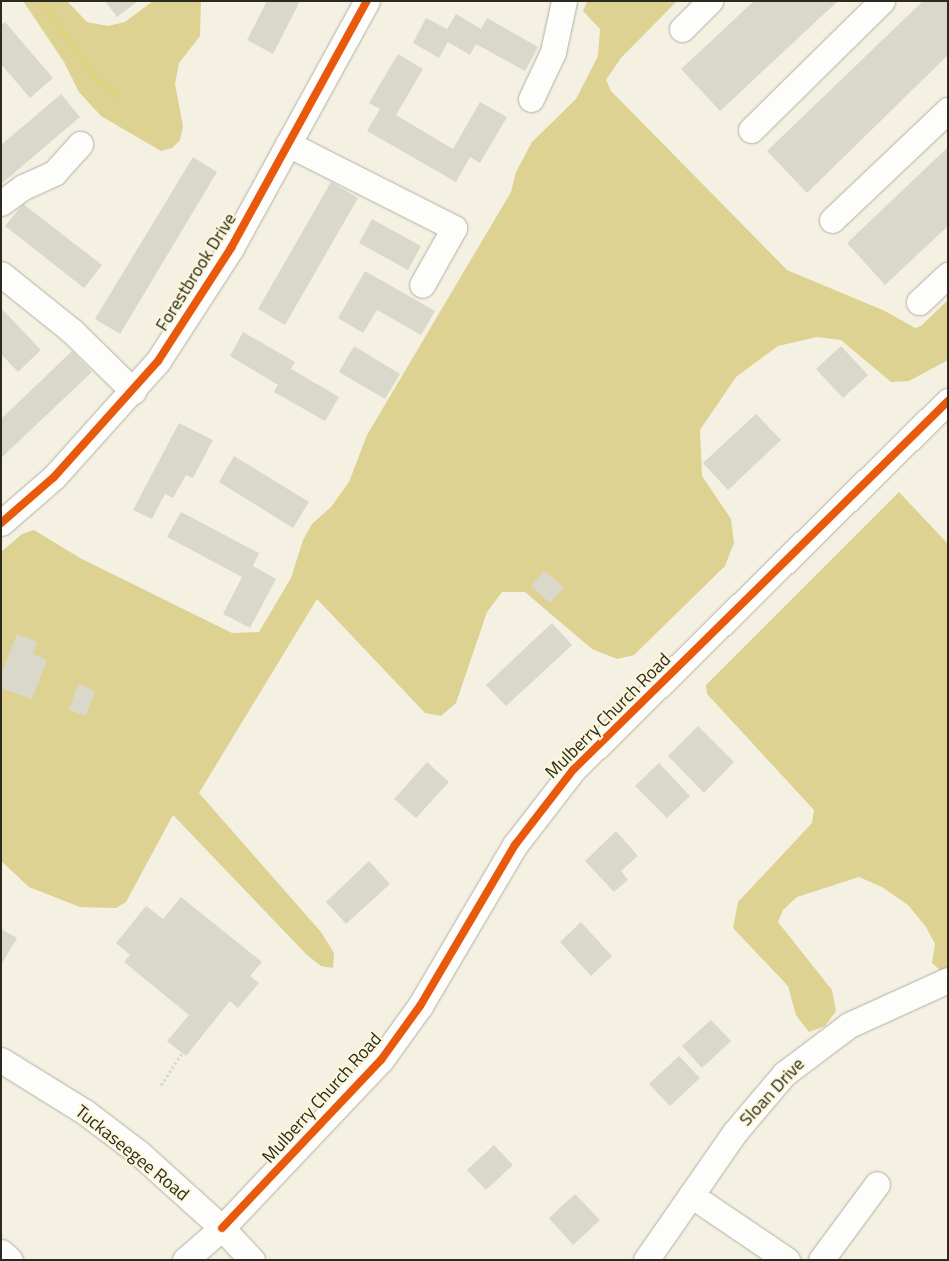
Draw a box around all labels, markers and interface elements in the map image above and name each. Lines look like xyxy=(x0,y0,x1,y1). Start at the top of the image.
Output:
street label: Forestbrook Drive xyxy=(151,209,241,335)
street label: Mulberry Church Road xyxy=(541,649,675,783)
street label: Mulberry Church Road xyxy=(258,1028,386,1168)
street label: Sloan Drive xyxy=(735,1053,809,1131)
street label: Tuckaseegee Road xyxy=(71,1101,193,1205)

